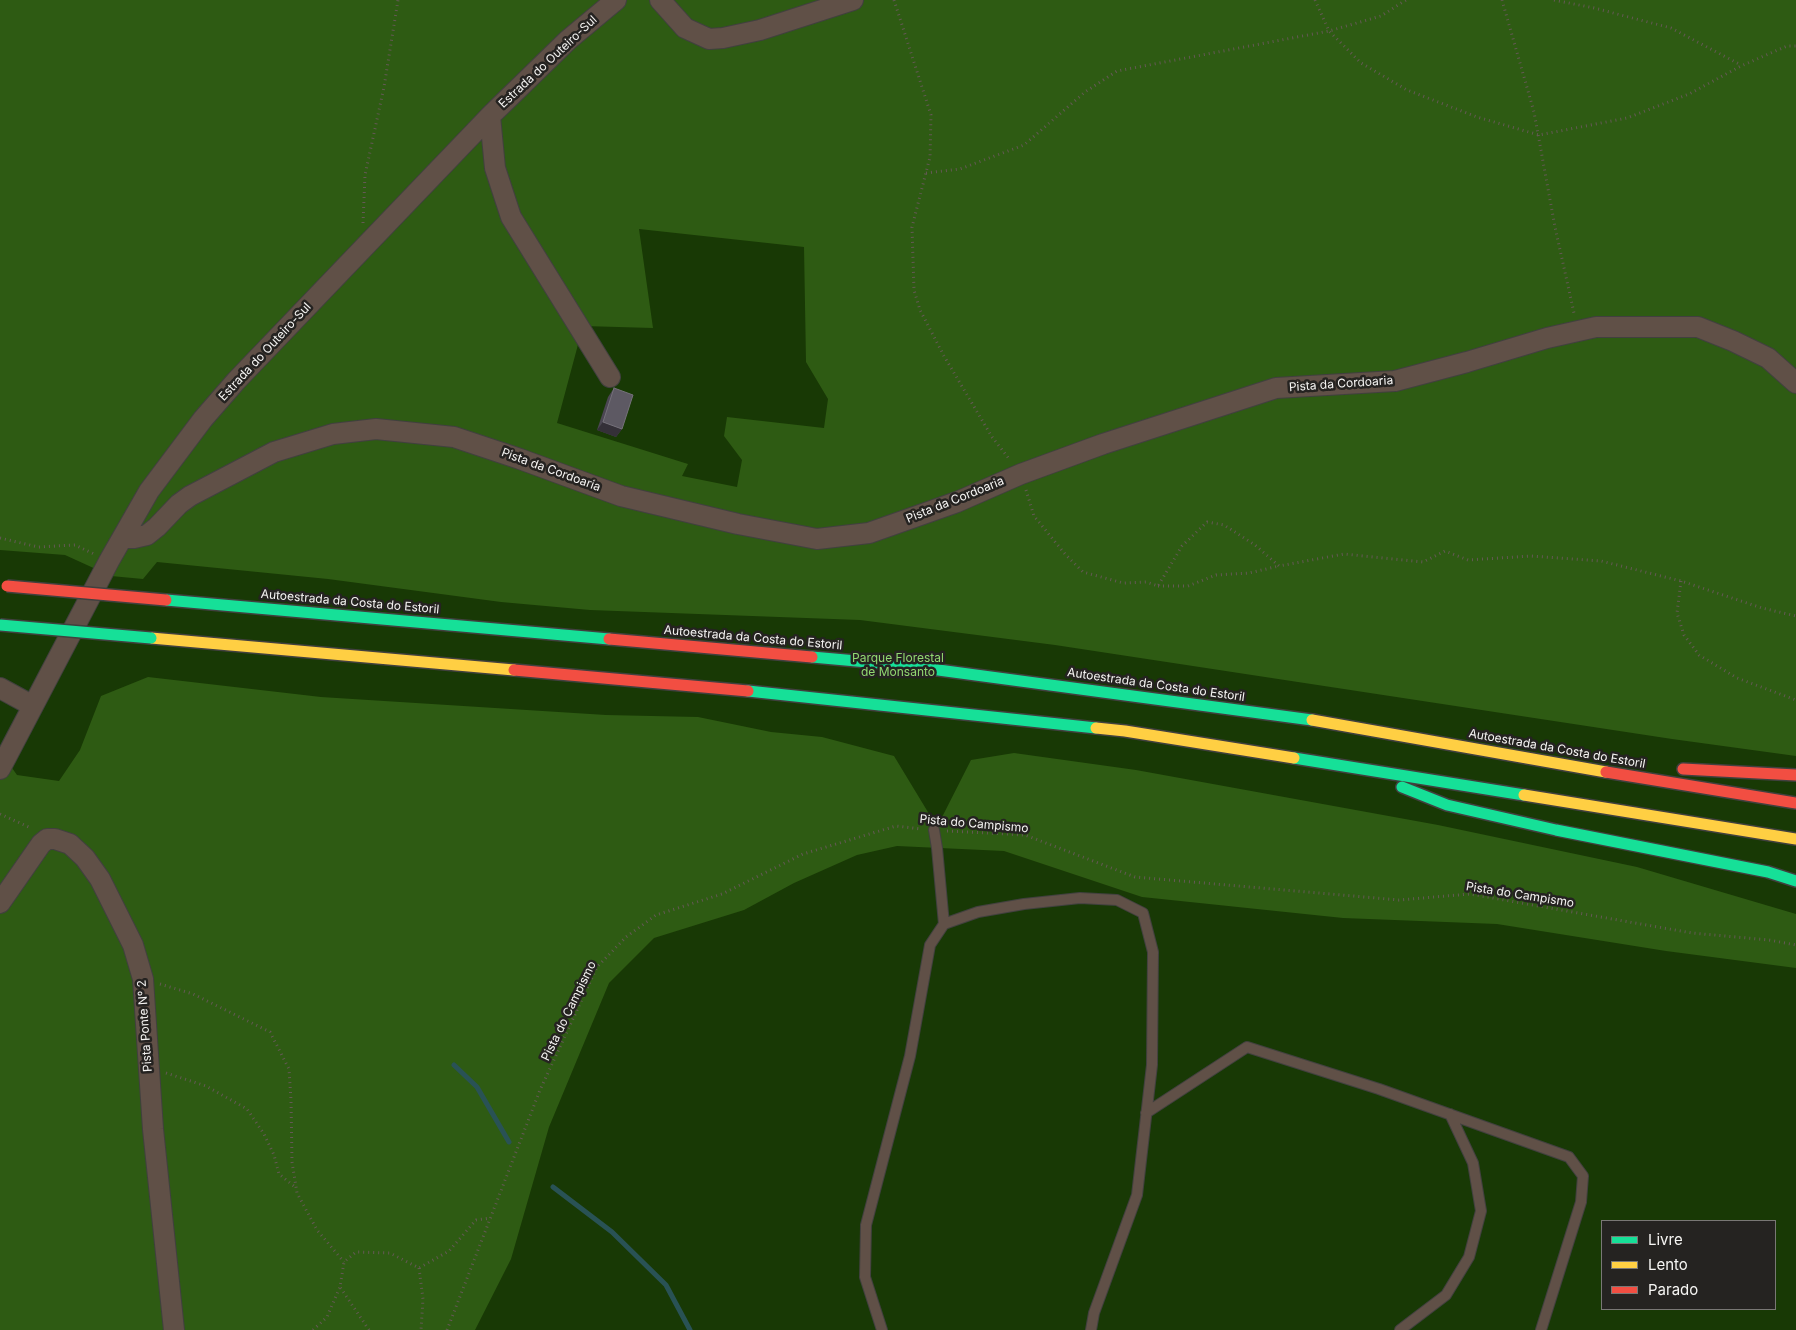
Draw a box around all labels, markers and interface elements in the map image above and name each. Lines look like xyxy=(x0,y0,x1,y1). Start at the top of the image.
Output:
street label: Estrada do Outeiro-Sul xyxy=(496,13,600,111)
street label: Estrada do Outeiro-Sul xyxy=(216,300,314,404)
street label: Pista da Cordoaria xyxy=(1288,373,1394,395)
street label: Pista da Cordoaria xyxy=(499,445,603,495)
street label: Pista da Cordoaria xyxy=(904,474,1006,526)
street label: Autoestrada da Costa do Estoril xyxy=(260,587,440,617)
street label: Autoestrada da Costa do Estoril xyxy=(663,623,843,653)
park label: Parque Florestal de Monsanto xyxy=(852,651,944,679)
street label: Autoestrada da Costa do Estoril xyxy=(1066,665,1246,705)
street label: Autoestrada da Costa do Estoril xyxy=(1468,726,1646,772)
street label: Pista do Campismo xyxy=(919,812,1029,836)
street label: Pista do Campismo xyxy=(1465,879,1575,911)
street label: Pista do Campismo xyxy=(539,959,599,1063)
street label: Pista Ponte Nº 2 xyxy=(135,980,155,1072)
legend xyxy=(1601,1220,1776,1310)
text: Livre xyxy=(1648,1230,1683,1249)
text: Lento xyxy=(1648,1255,1688,1274)
text: Parado xyxy=(1648,1280,1698,1299)

